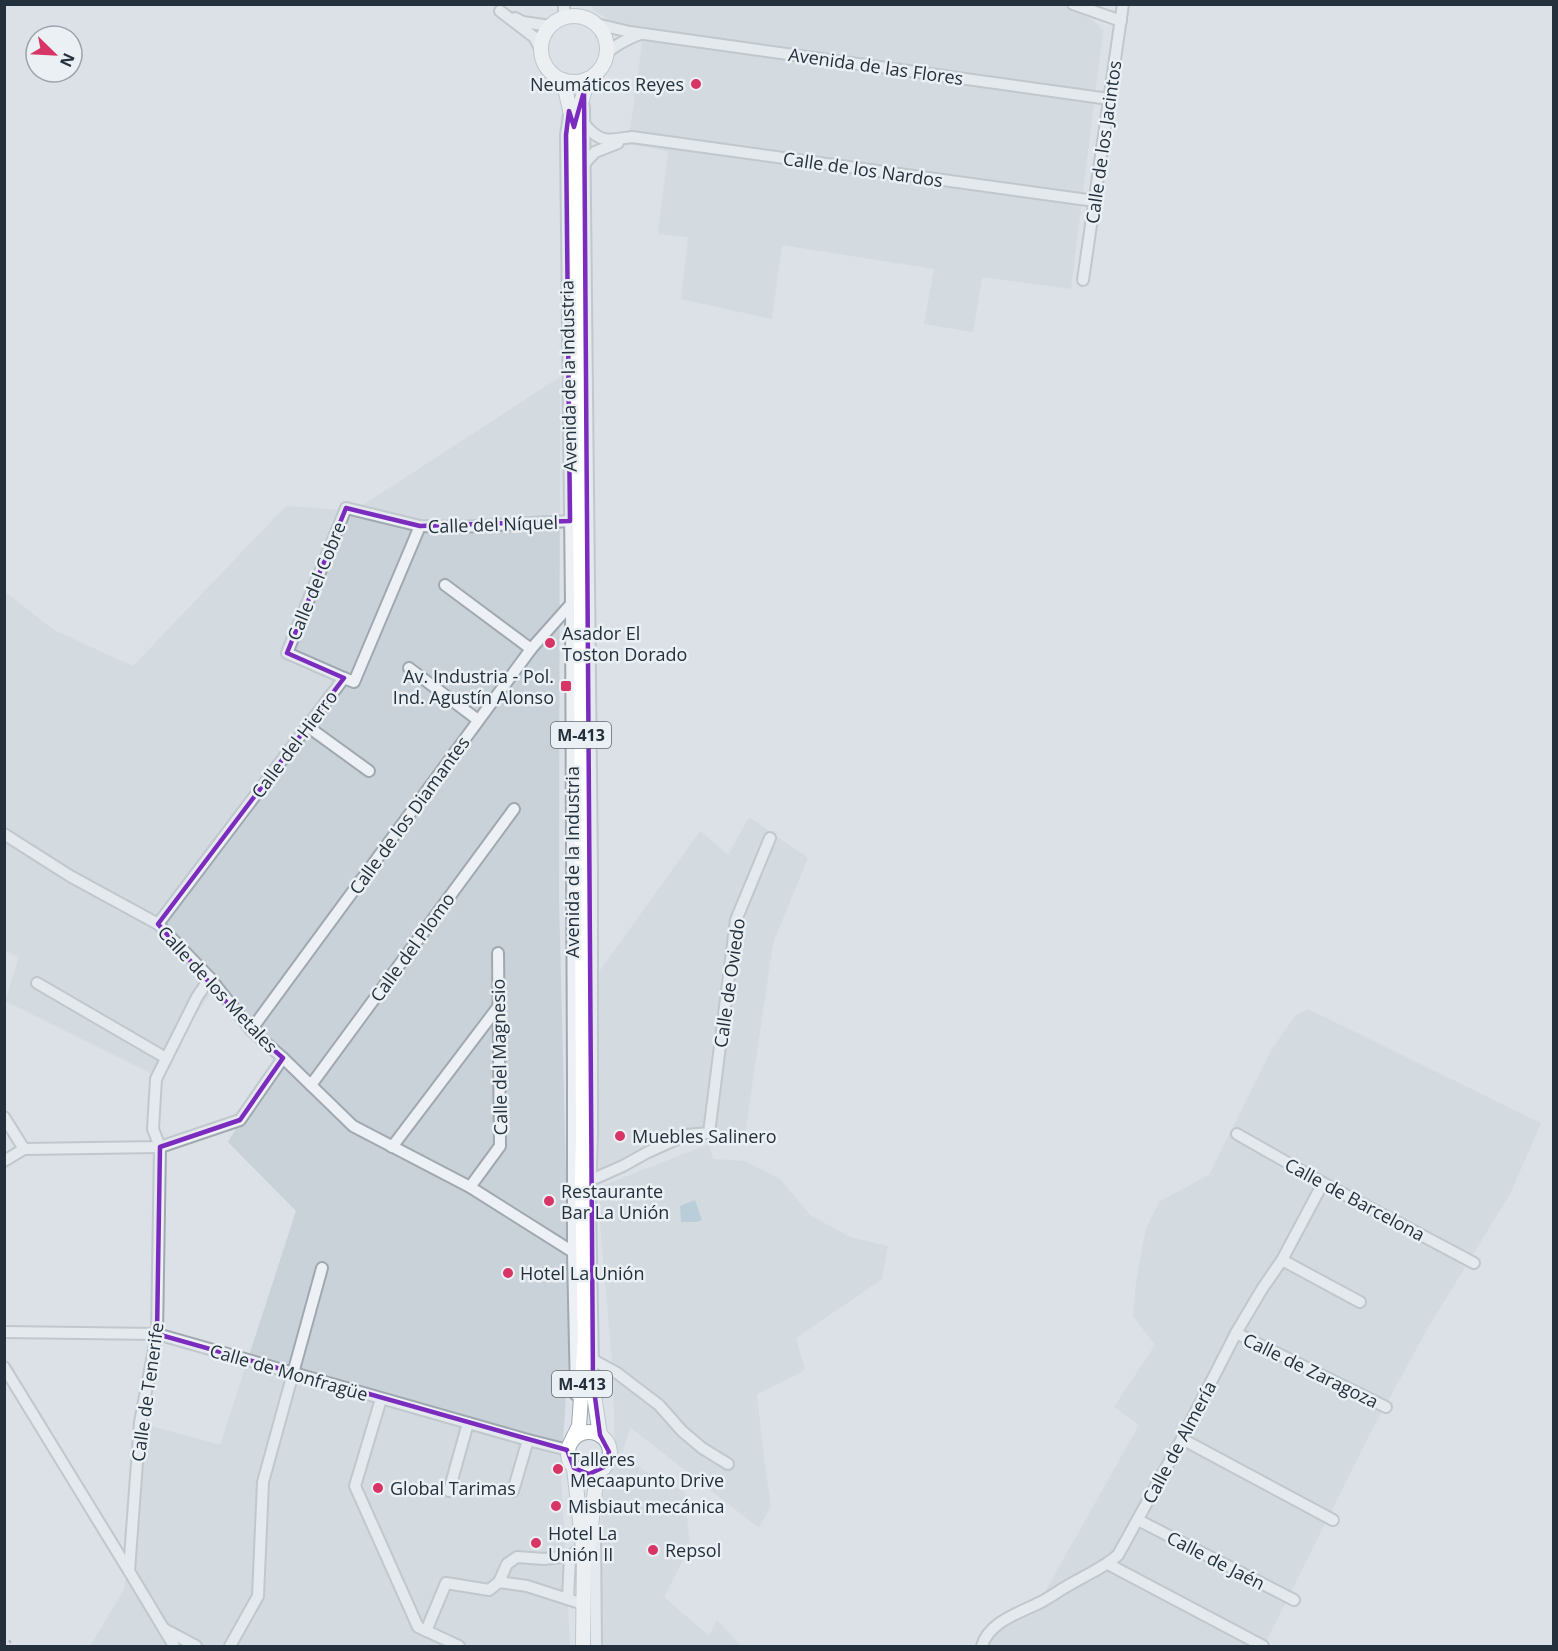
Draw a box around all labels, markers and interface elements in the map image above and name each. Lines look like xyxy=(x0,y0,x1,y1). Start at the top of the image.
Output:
north arrow xyxy=(24,24,84,84)
street label: Avenida de las Flores xyxy=(787,42,965,90)
text: N xyxy=(55,50,80,71)
street label: Calle de los Jacintos xyxy=(1080,59,1126,225)
place label: Neumáticos Reyes xyxy=(530,72,684,96)
marker: Neumáticos Reyes xyxy=(689,77,703,91)
street label: Calle de los Nardos xyxy=(782,146,944,192)
street label: Avenida de la Industria xyxy=(554,280,582,472)
street label: Calle del Níquel xyxy=(427,510,559,538)
street label: Calle del Cobre xyxy=(281,518,351,644)
place label: Asador El Toston Dorado xyxy=(562,621,687,666)
marker: Asador El Toston Dorado xyxy=(543,636,557,650)
place label: Av. Industria - Pol. Ind. Agustín Alonso xyxy=(393,664,554,709)
marker: Av. Industria - Pol. Ind. Agustín Alonso xyxy=(559,679,573,693)
street label: Calle del Hierro xyxy=(246,685,342,803)
road number: M-413 xyxy=(551,722,611,748)
street label: Calle de los Diamantes xyxy=(343,731,475,899)
street label: Avenida de la Industria xyxy=(560,766,584,958)
street label: Calle del Plomo xyxy=(364,888,460,1006)
street label: Calle de Oviedo xyxy=(708,917,750,1049)
street label: Calle de los Metales xyxy=(153,920,283,1058)
street label: Calle del Magnesio xyxy=(486,978,512,1136)
place label: Muebles Salinero xyxy=(632,1124,777,1148)
marker: Muebles Salinero xyxy=(613,1129,627,1143)
street label: Calle de Barcelona xyxy=(1281,1152,1429,1246)
place label: Restaurante Bar La Unión xyxy=(561,1179,669,1224)
marker: Restaurante Bar La Unión xyxy=(542,1194,556,1208)
place label: Hotel La Unión xyxy=(520,1261,645,1285)
marker: Hotel La Unión xyxy=(501,1266,515,1280)
street label: Calle de Tenerife xyxy=(125,1321,169,1463)
street label: Calle de Zaragoza xyxy=(1239,1327,1383,1413)
street label: Calle de Monfragüe xyxy=(207,1338,371,1406)
road number: M-413 xyxy=(552,1371,612,1397)
street label: Calle de Almería xyxy=(1137,1376,1221,1508)
place label: Talleres Mecaapunto Drive xyxy=(570,1447,724,1492)
marker: Talleres Mecaapunto Drive xyxy=(551,1462,565,1476)
place label: Global Tarimas xyxy=(390,1476,516,1500)
marker: Global Tarimas xyxy=(371,1481,385,1495)
place label: Misbiaut mecánica xyxy=(568,1494,725,1518)
marker: Misbiaut mecánica xyxy=(549,1499,563,1513)
place label: Hotel La Unión II xyxy=(548,1521,617,1566)
street label: Calle de Jaén xyxy=(1163,1525,1269,1595)
marker: Hotel La Unión II xyxy=(529,1536,543,1550)
place label: Repsol xyxy=(665,1538,721,1562)
marker: Repsol xyxy=(646,1543,660,1557)

